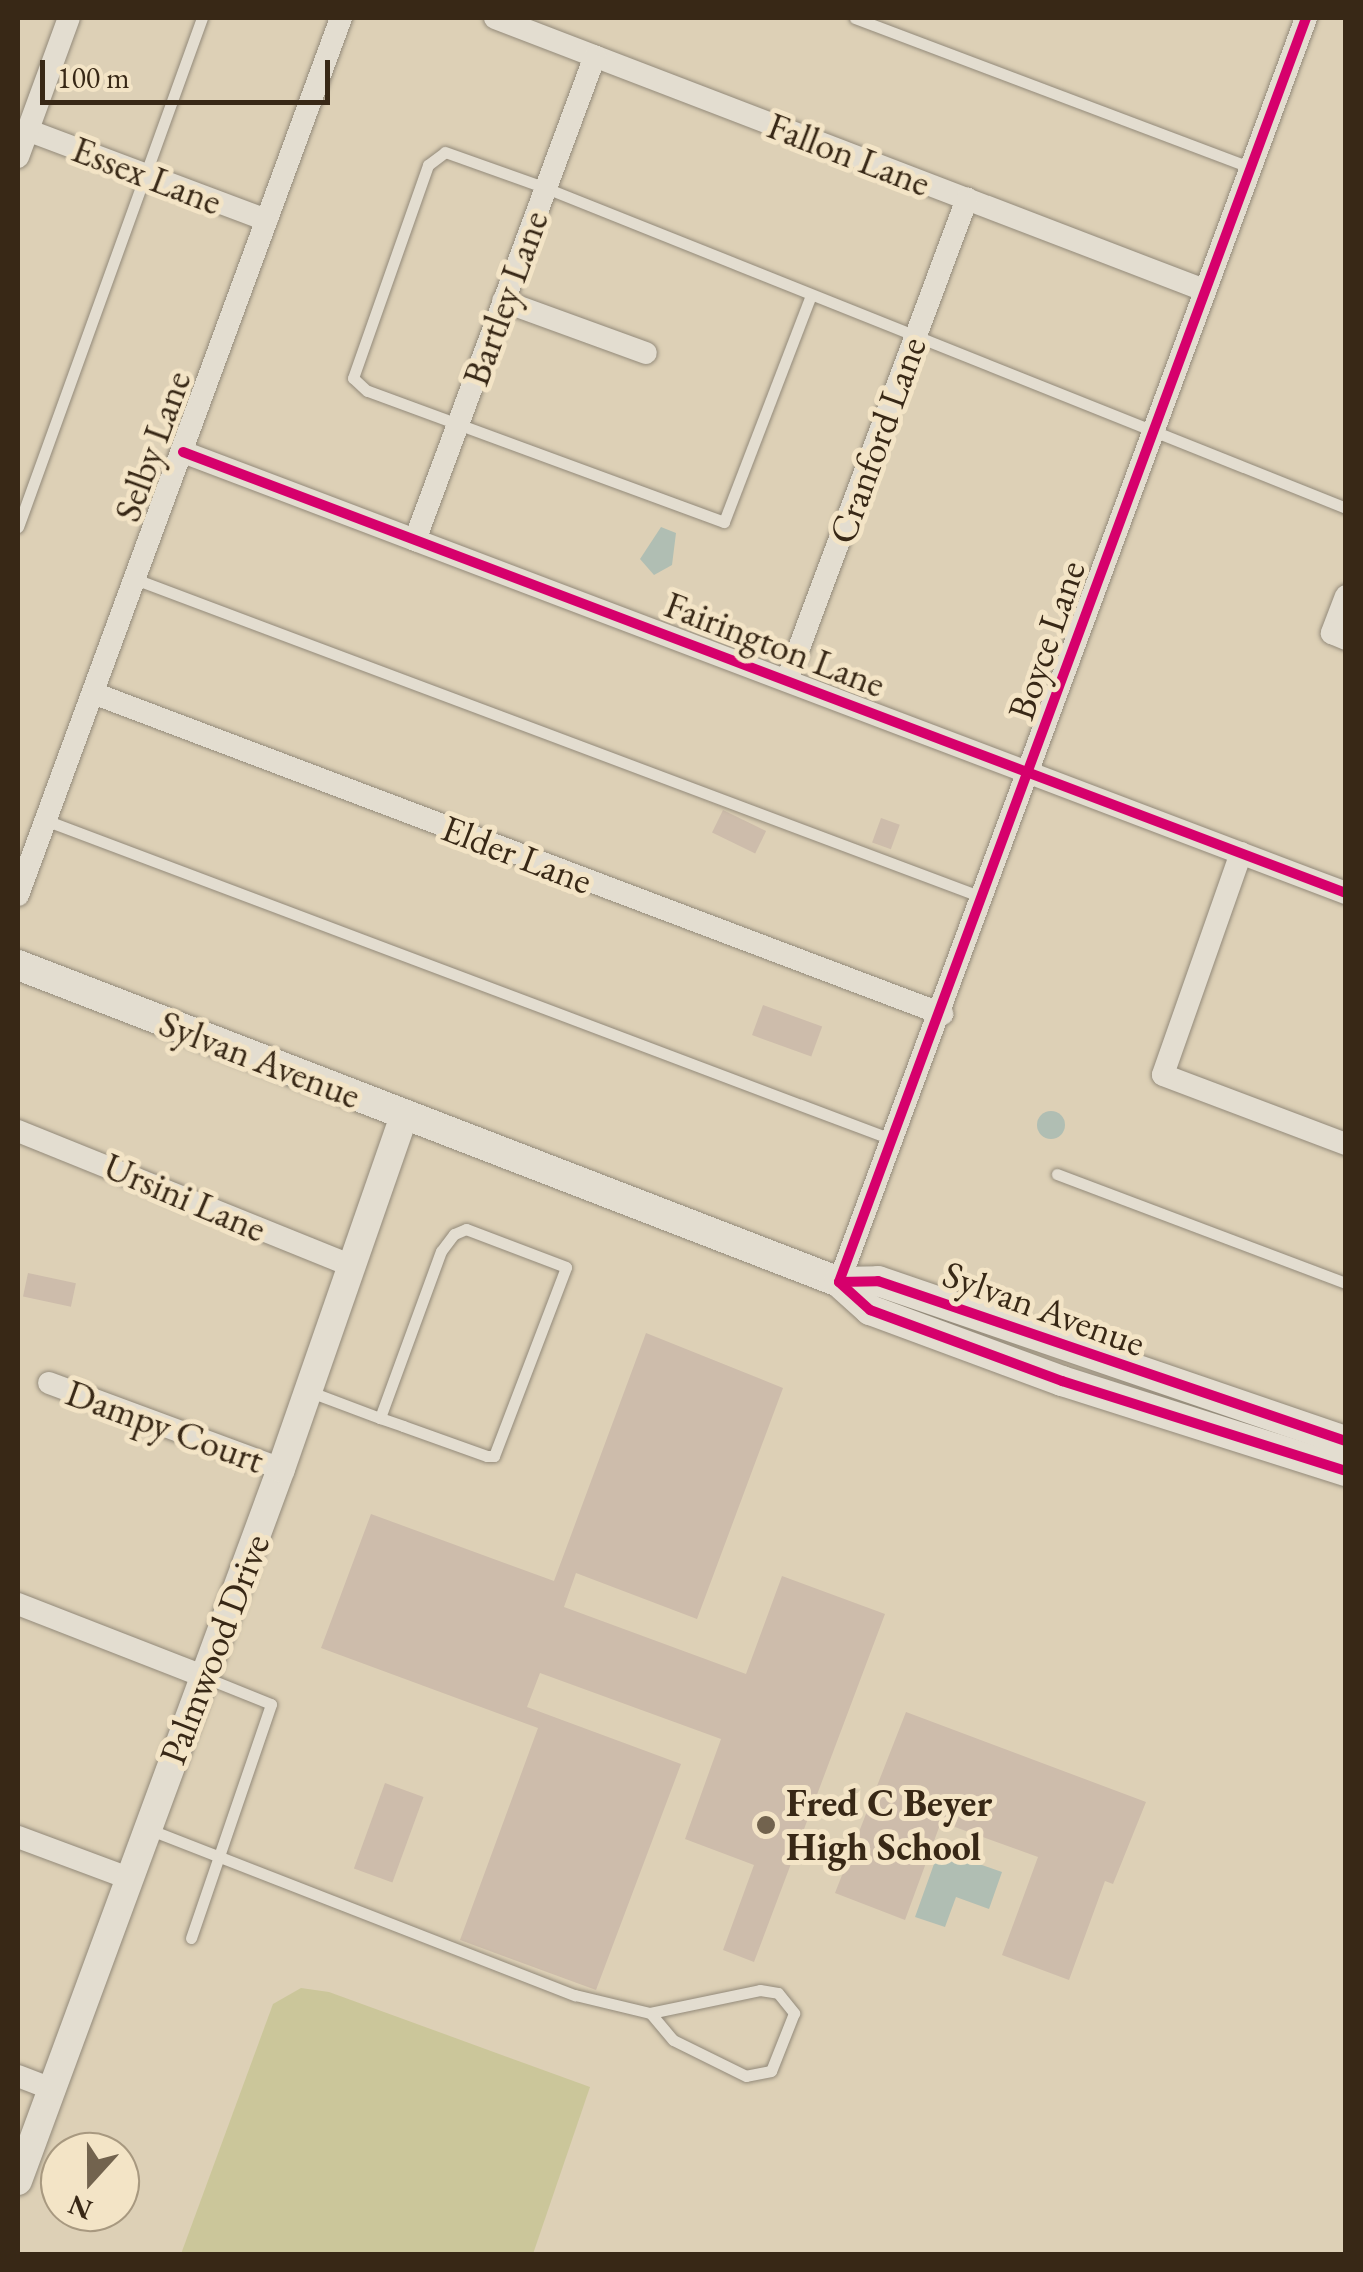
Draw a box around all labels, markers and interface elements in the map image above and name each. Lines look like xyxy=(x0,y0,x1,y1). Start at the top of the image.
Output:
scale bar xyxy=(45,40,335,102)
text: 100 m xyxy=(57,58,130,97)
street label: Fallon Lane xyxy=(761,102,937,206)
street label: Essex Lane xyxy=(66,126,228,224)
street label: Bartley Lane xyxy=(452,204,558,392)
street label: Cranford Lane xyxy=(819,330,935,550)
street label: Selby Lane xyxy=(104,365,200,527)
street label: Boyce Lane xyxy=(998,554,1094,726)
street label: Fairington Lane xyxy=(659,581,891,707)
street label: Elder Lane xyxy=(435,805,599,903)
street label: Sylvan Avenue xyxy=(153,1000,367,1118)
street label: Ursini Lane xyxy=(97,1143,273,1251)
street label: Sylvan Avenue xyxy=(937,1250,1151,1366)
street label: Dampy Court xyxy=(60,1369,270,1483)
street label: Palmwood Drive xyxy=(149,1528,279,1770)
place label: Fred C Beyer High School xyxy=(786,1780,992,1870)
marker: Fred C Beyer High School xyxy=(755,1814,777,1836)
north arrow xyxy=(40,2132,140,2232)
text: N xyxy=(63,2187,97,2229)

